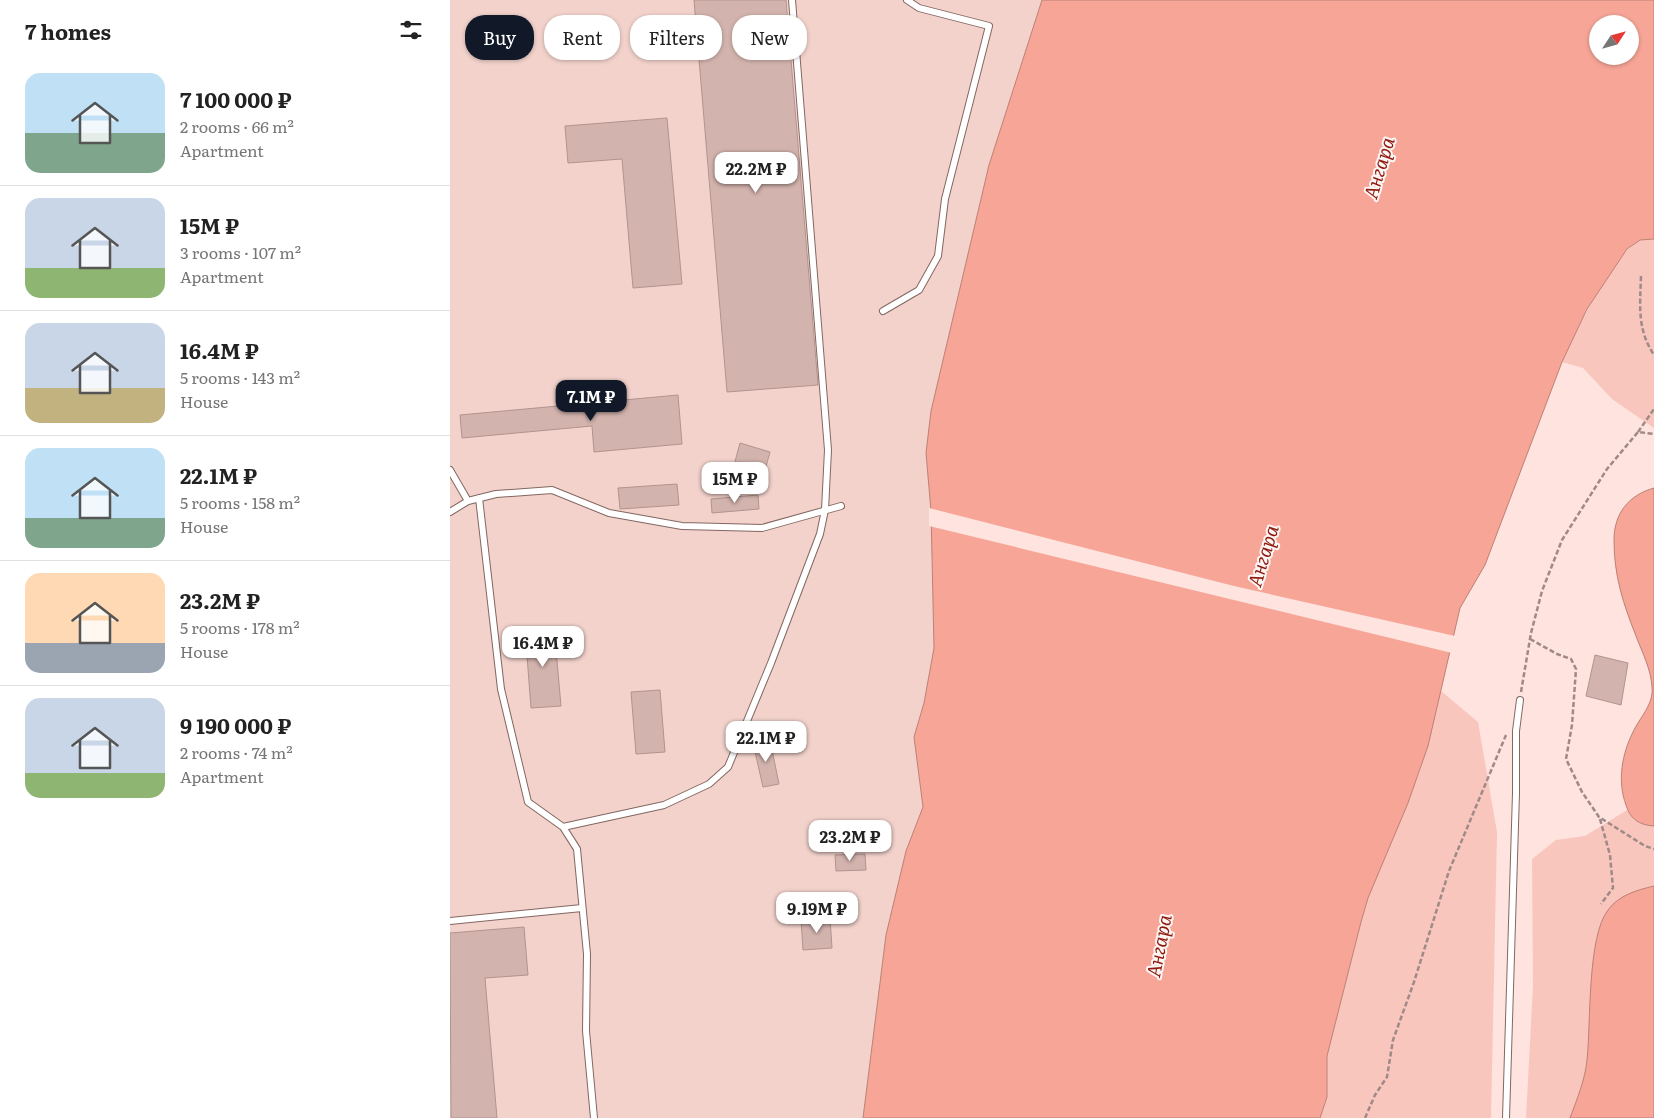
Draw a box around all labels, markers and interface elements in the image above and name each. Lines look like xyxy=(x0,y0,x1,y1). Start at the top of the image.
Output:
text: 7 homes xyxy=(25,15,111,46)
chip: Buy xyxy=(465,15,534,60)
chip: Rent xyxy=(544,15,620,60)
chip: Filters xyxy=(630,15,722,60)
chip: New xyxy=(732,15,807,60)
north arrow xyxy=(1589,15,1639,65)
map controls xyxy=(1589,15,1639,65)
icon: filters xyxy=(397,16,425,44)
text: 7 100 000 ₽ xyxy=(180,83,291,114)
icon: home xyxy=(65,93,125,153)
text: 2 rooms · 66 m² xyxy=(180,114,294,138)
water label: Ангара xyxy=(1355,133,1401,202)
text: Apartment xyxy=(180,138,264,162)
pin: 22.2M ₽ xyxy=(710,152,802,194)
text: 22.2M ₽ xyxy=(726,156,786,180)
text: 15M ₽ xyxy=(180,209,239,240)
icon: home xyxy=(65,218,125,278)
text: 3 rooms · 107 m² xyxy=(180,240,301,264)
text: Apartment xyxy=(180,264,264,288)
text: 16.4M ₽ xyxy=(180,334,259,365)
icon: home xyxy=(65,343,125,403)
text: 5 rooms · 143 m² xyxy=(180,365,300,389)
pin: 7.1M ₽ xyxy=(550,380,632,422)
text: 7.1M ₽ xyxy=(567,384,615,408)
text: House xyxy=(180,389,228,413)
text: 22.1M ₽ xyxy=(180,459,257,490)
pin: 15M ₽ xyxy=(700,462,770,504)
text: 15M ₽ xyxy=(712,466,758,490)
icon: home xyxy=(65,468,125,528)
text: 5 rooms · 158 m² xyxy=(180,490,300,514)
text: House xyxy=(180,514,228,538)
water label: Ангара xyxy=(1239,521,1285,590)
text: 23.2M ₽ xyxy=(180,584,260,615)
icon: home xyxy=(65,593,125,653)
text: 5 rooms · 178 m² xyxy=(180,615,300,639)
pin: 16.4M ₽ xyxy=(497,626,589,668)
text: 16.4M ₽ xyxy=(513,630,573,654)
text: House xyxy=(180,639,228,663)
text: 9 190 000 ₽ xyxy=(180,709,291,740)
icon: home xyxy=(65,718,125,778)
pin: 22.1M ₽ xyxy=(720,720,812,763)
text: 22.1M ₽ xyxy=(737,725,795,749)
text: 2 rooms · 74 m² xyxy=(180,740,293,764)
text: Apartment xyxy=(180,764,264,788)
pin: 23.2M ₽ xyxy=(804,820,896,862)
text: 23.2M ₽ xyxy=(819,824,881,848)
pin: 9.19M ₽ xyxy=(771,892,863,934)
text: 9.19M ₽ xyxy=(787,896,847,920)
water label: Ангара xyxy=(1138,912,1178,980)

